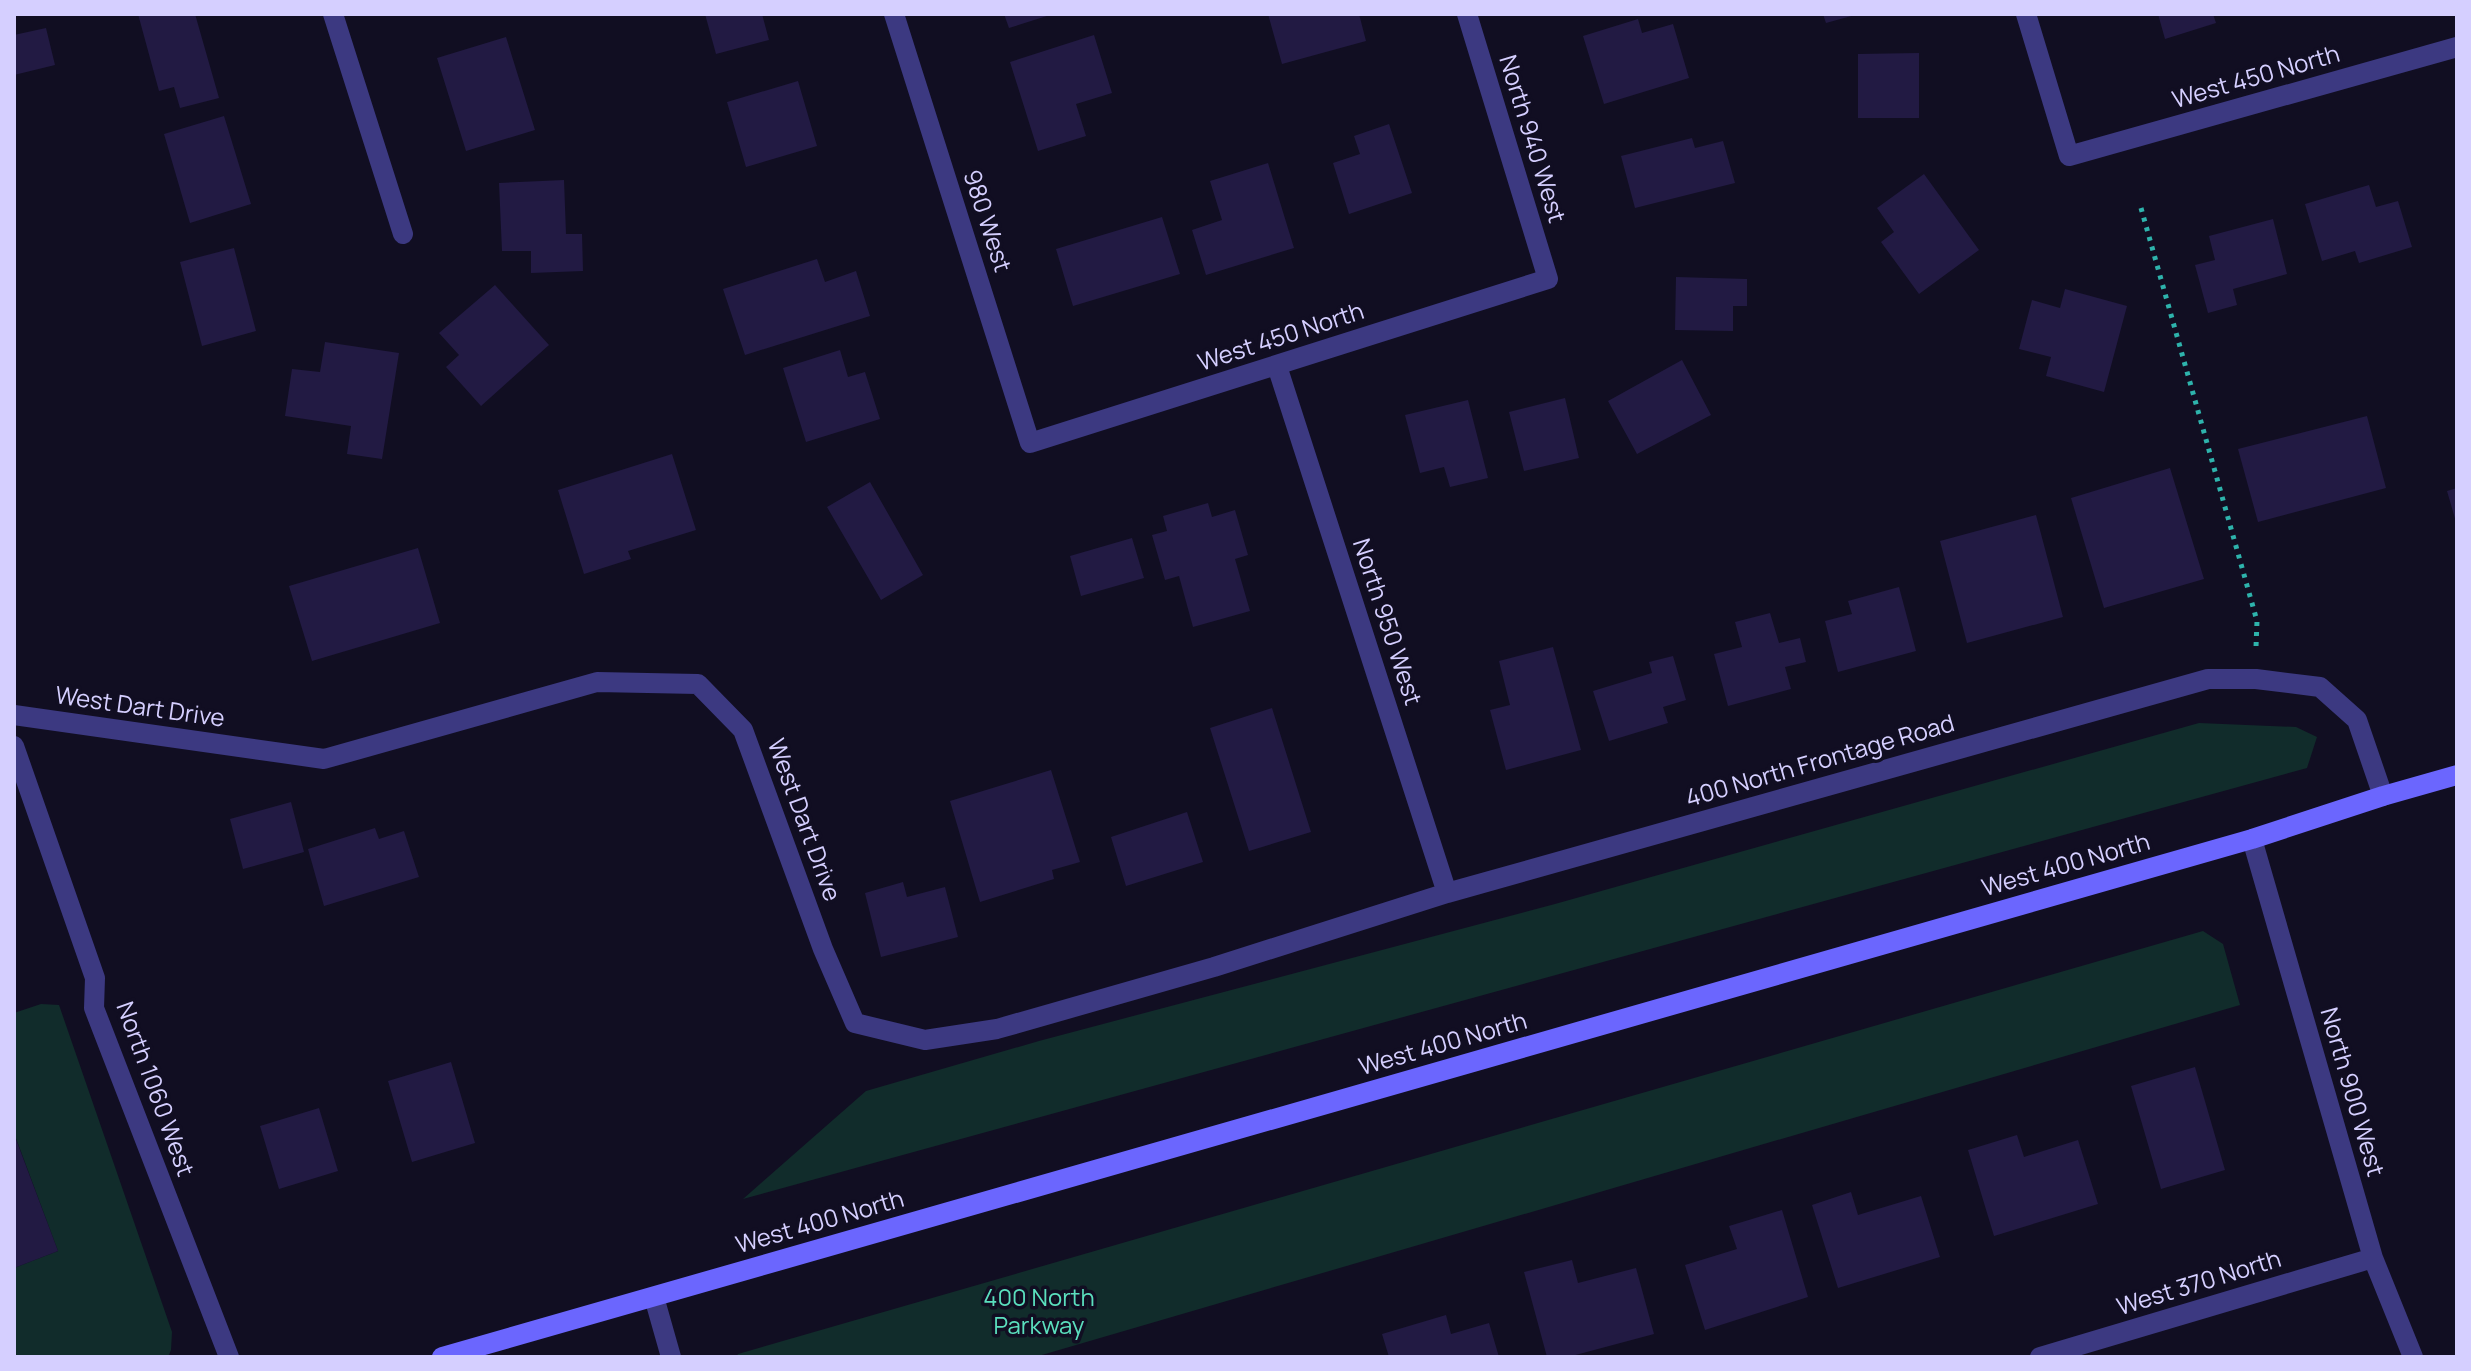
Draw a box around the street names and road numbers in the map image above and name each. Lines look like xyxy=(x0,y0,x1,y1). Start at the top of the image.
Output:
street label: West 450 North xyxy=(2168,36,2343,115)
street label: North 940 West xyxy=(1492,51,1575,226)
street label: 980 West xyxy=(956,165,1020,276)
street label: West 450 North xyxy=(1193,293,1368,378)
street label: North 950 West xyxy=(1346,534,1431,709)
street label: West Dart Drive xyxy=(53,677,227,734)
street label: 400 North Frontage Road xyxy=(1681,705,1958,814)
street label: West Dart Drive xyxy=(761,734,850,905)
street label: West 400 North xyxy=(1978,824,2153,903)
street label: North 1060 West xyxy=(110,997,203,1180)
street label: West 400 North xyxy=(1355,1003,1530,1082)
street label: North 900 West xyxy=(2314,1003,2393,1180)
street label: West 400 North xyxy=(732,1181,907,1260)
street label: West 370 North xyxy=(2112,1241,2285,1322)

